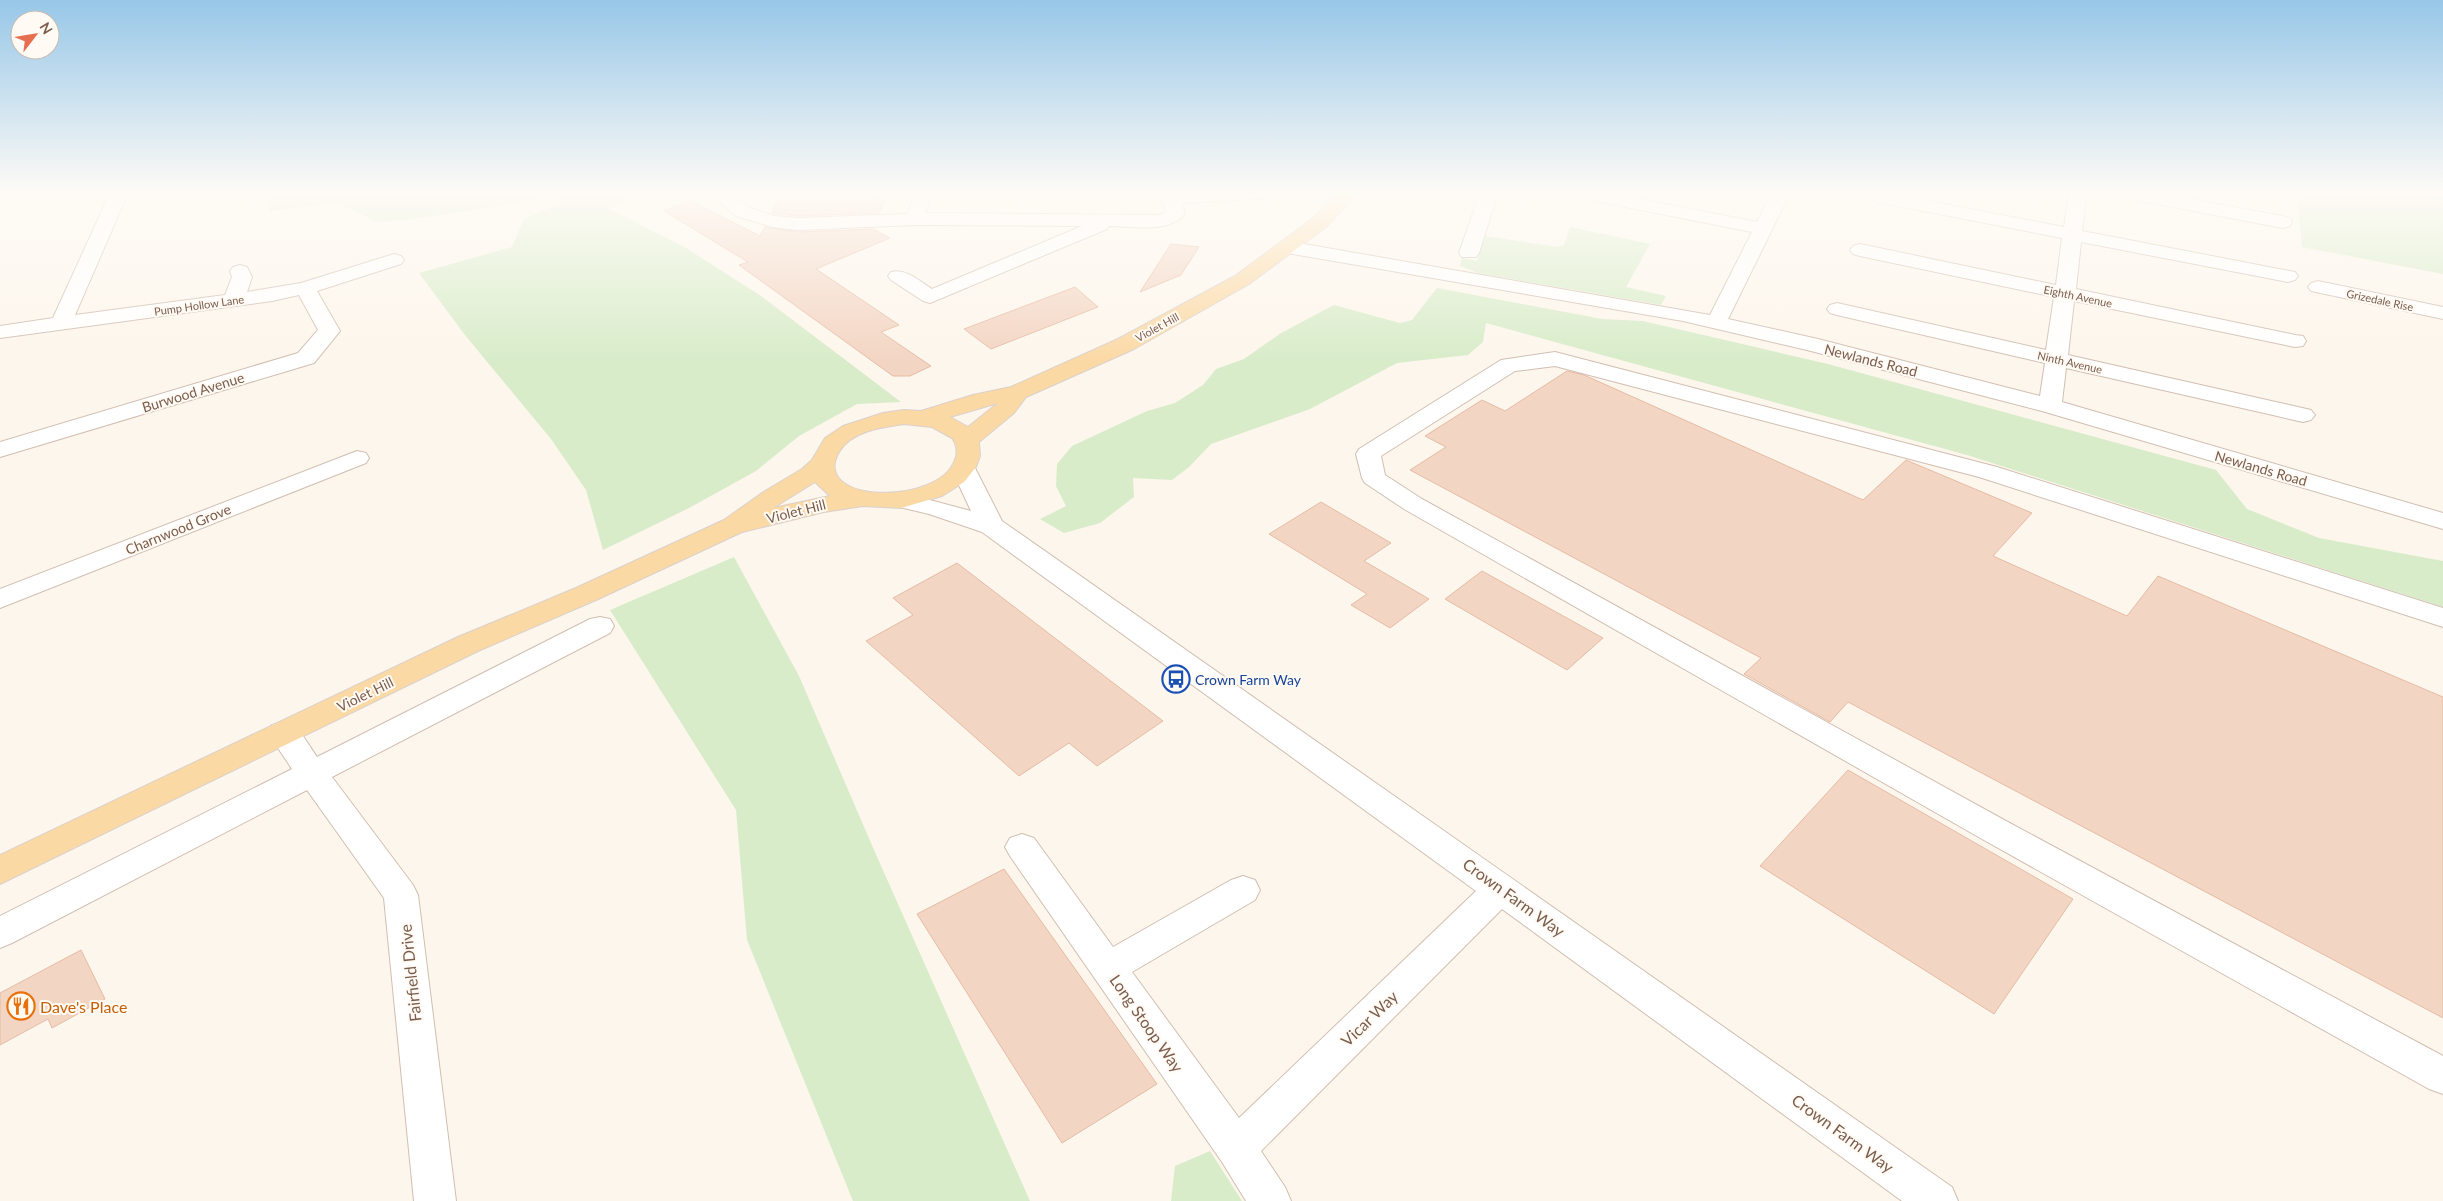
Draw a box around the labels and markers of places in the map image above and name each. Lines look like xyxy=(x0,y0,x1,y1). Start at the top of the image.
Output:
bus stop icon: Crown Farm Way xyxy=(1161,664,1191,694)
place label: Crown Farm Way xyxy=(1195,671,1302,688)
restaurant icon: Dave's Place xyxy=(6,991,36,1021)
place label: Dave's Place xyxy=(40,997,127,1016)

